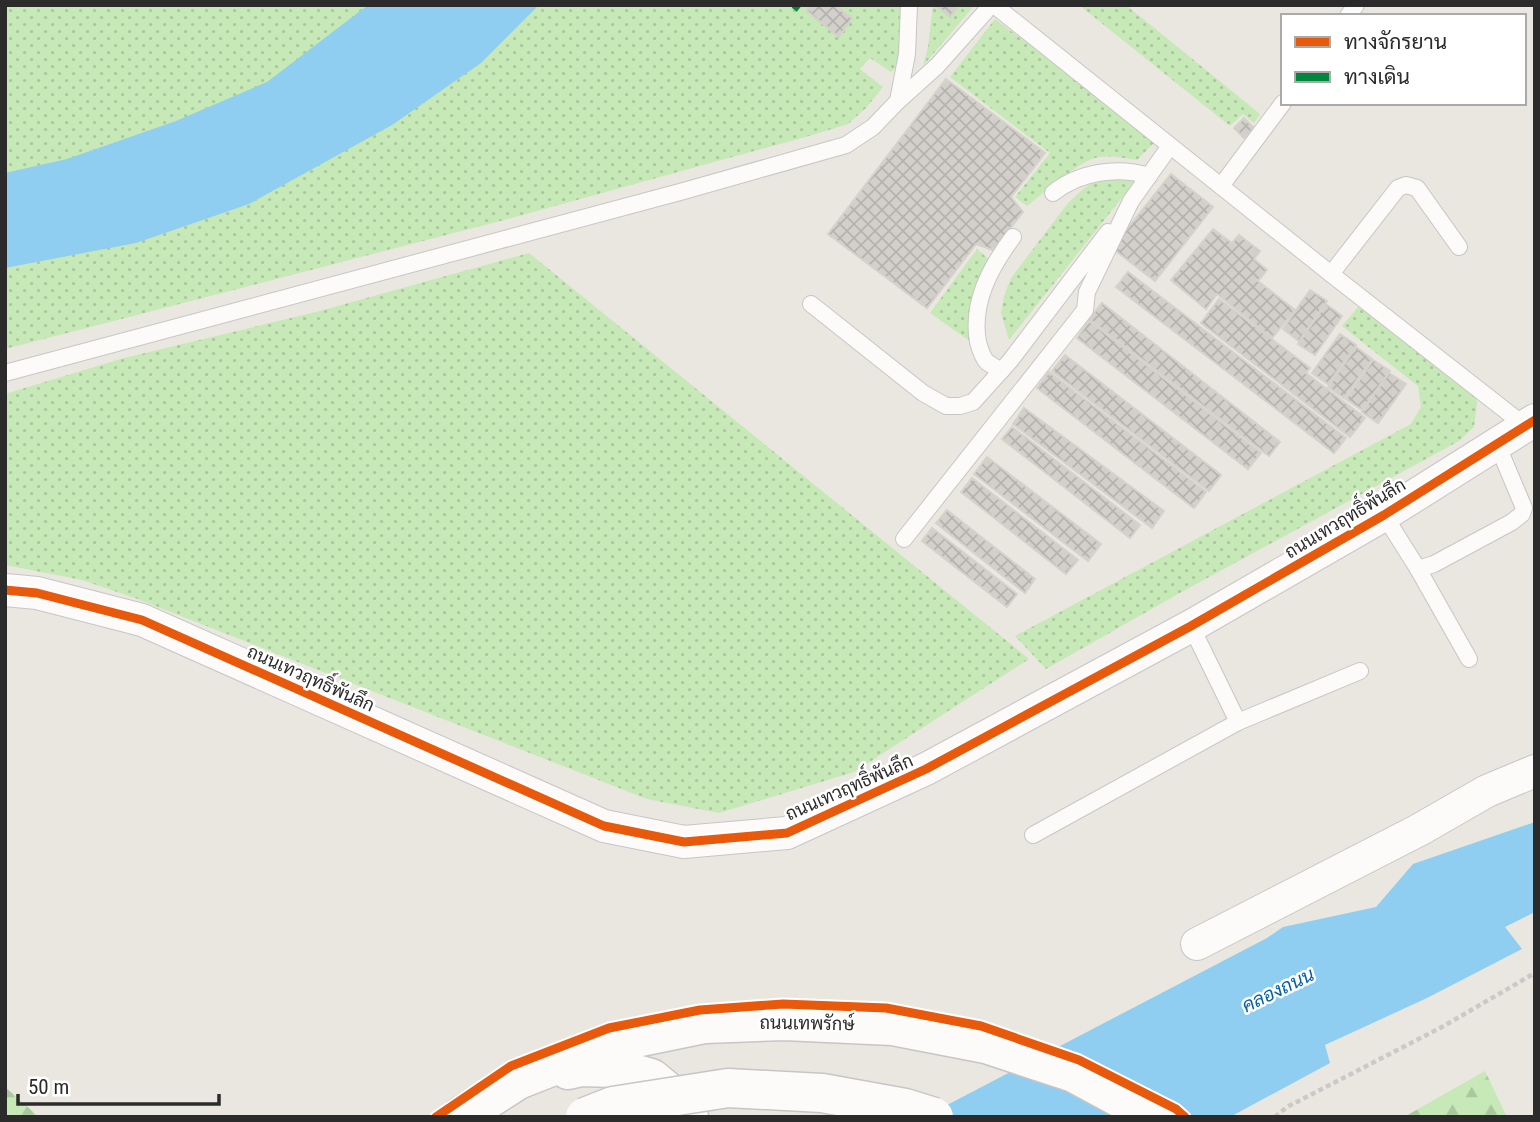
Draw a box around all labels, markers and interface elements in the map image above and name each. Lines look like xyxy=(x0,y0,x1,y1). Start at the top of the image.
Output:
legend xyxy=(1281,14,1526,105)
text: ทางจักรยาน xyxy=(1344,30,1447,54)
text: ทางเดิน xyxy=(1344,65,1410,89)
street label: ถนนเทวฤทธิ์พันลึก xyxy=(1278,469,1410,563)
street label: ถนนเทวฤทธิ์พันลึก xyxy=(244,636,380,716)
street label: ถนนเทวฤทธิ์พันลึก xyxy=(780,745,916,825)
water label: คลองถนน xyxy=(1238,963,1318,1017)
street label: ถนนเทพรักษ์ xyxy=(759,1010,856,1034)
scale bar xyxy=(18,1062,219,1106)
text: 50 m xyxy=(28,1075,69,1099)

